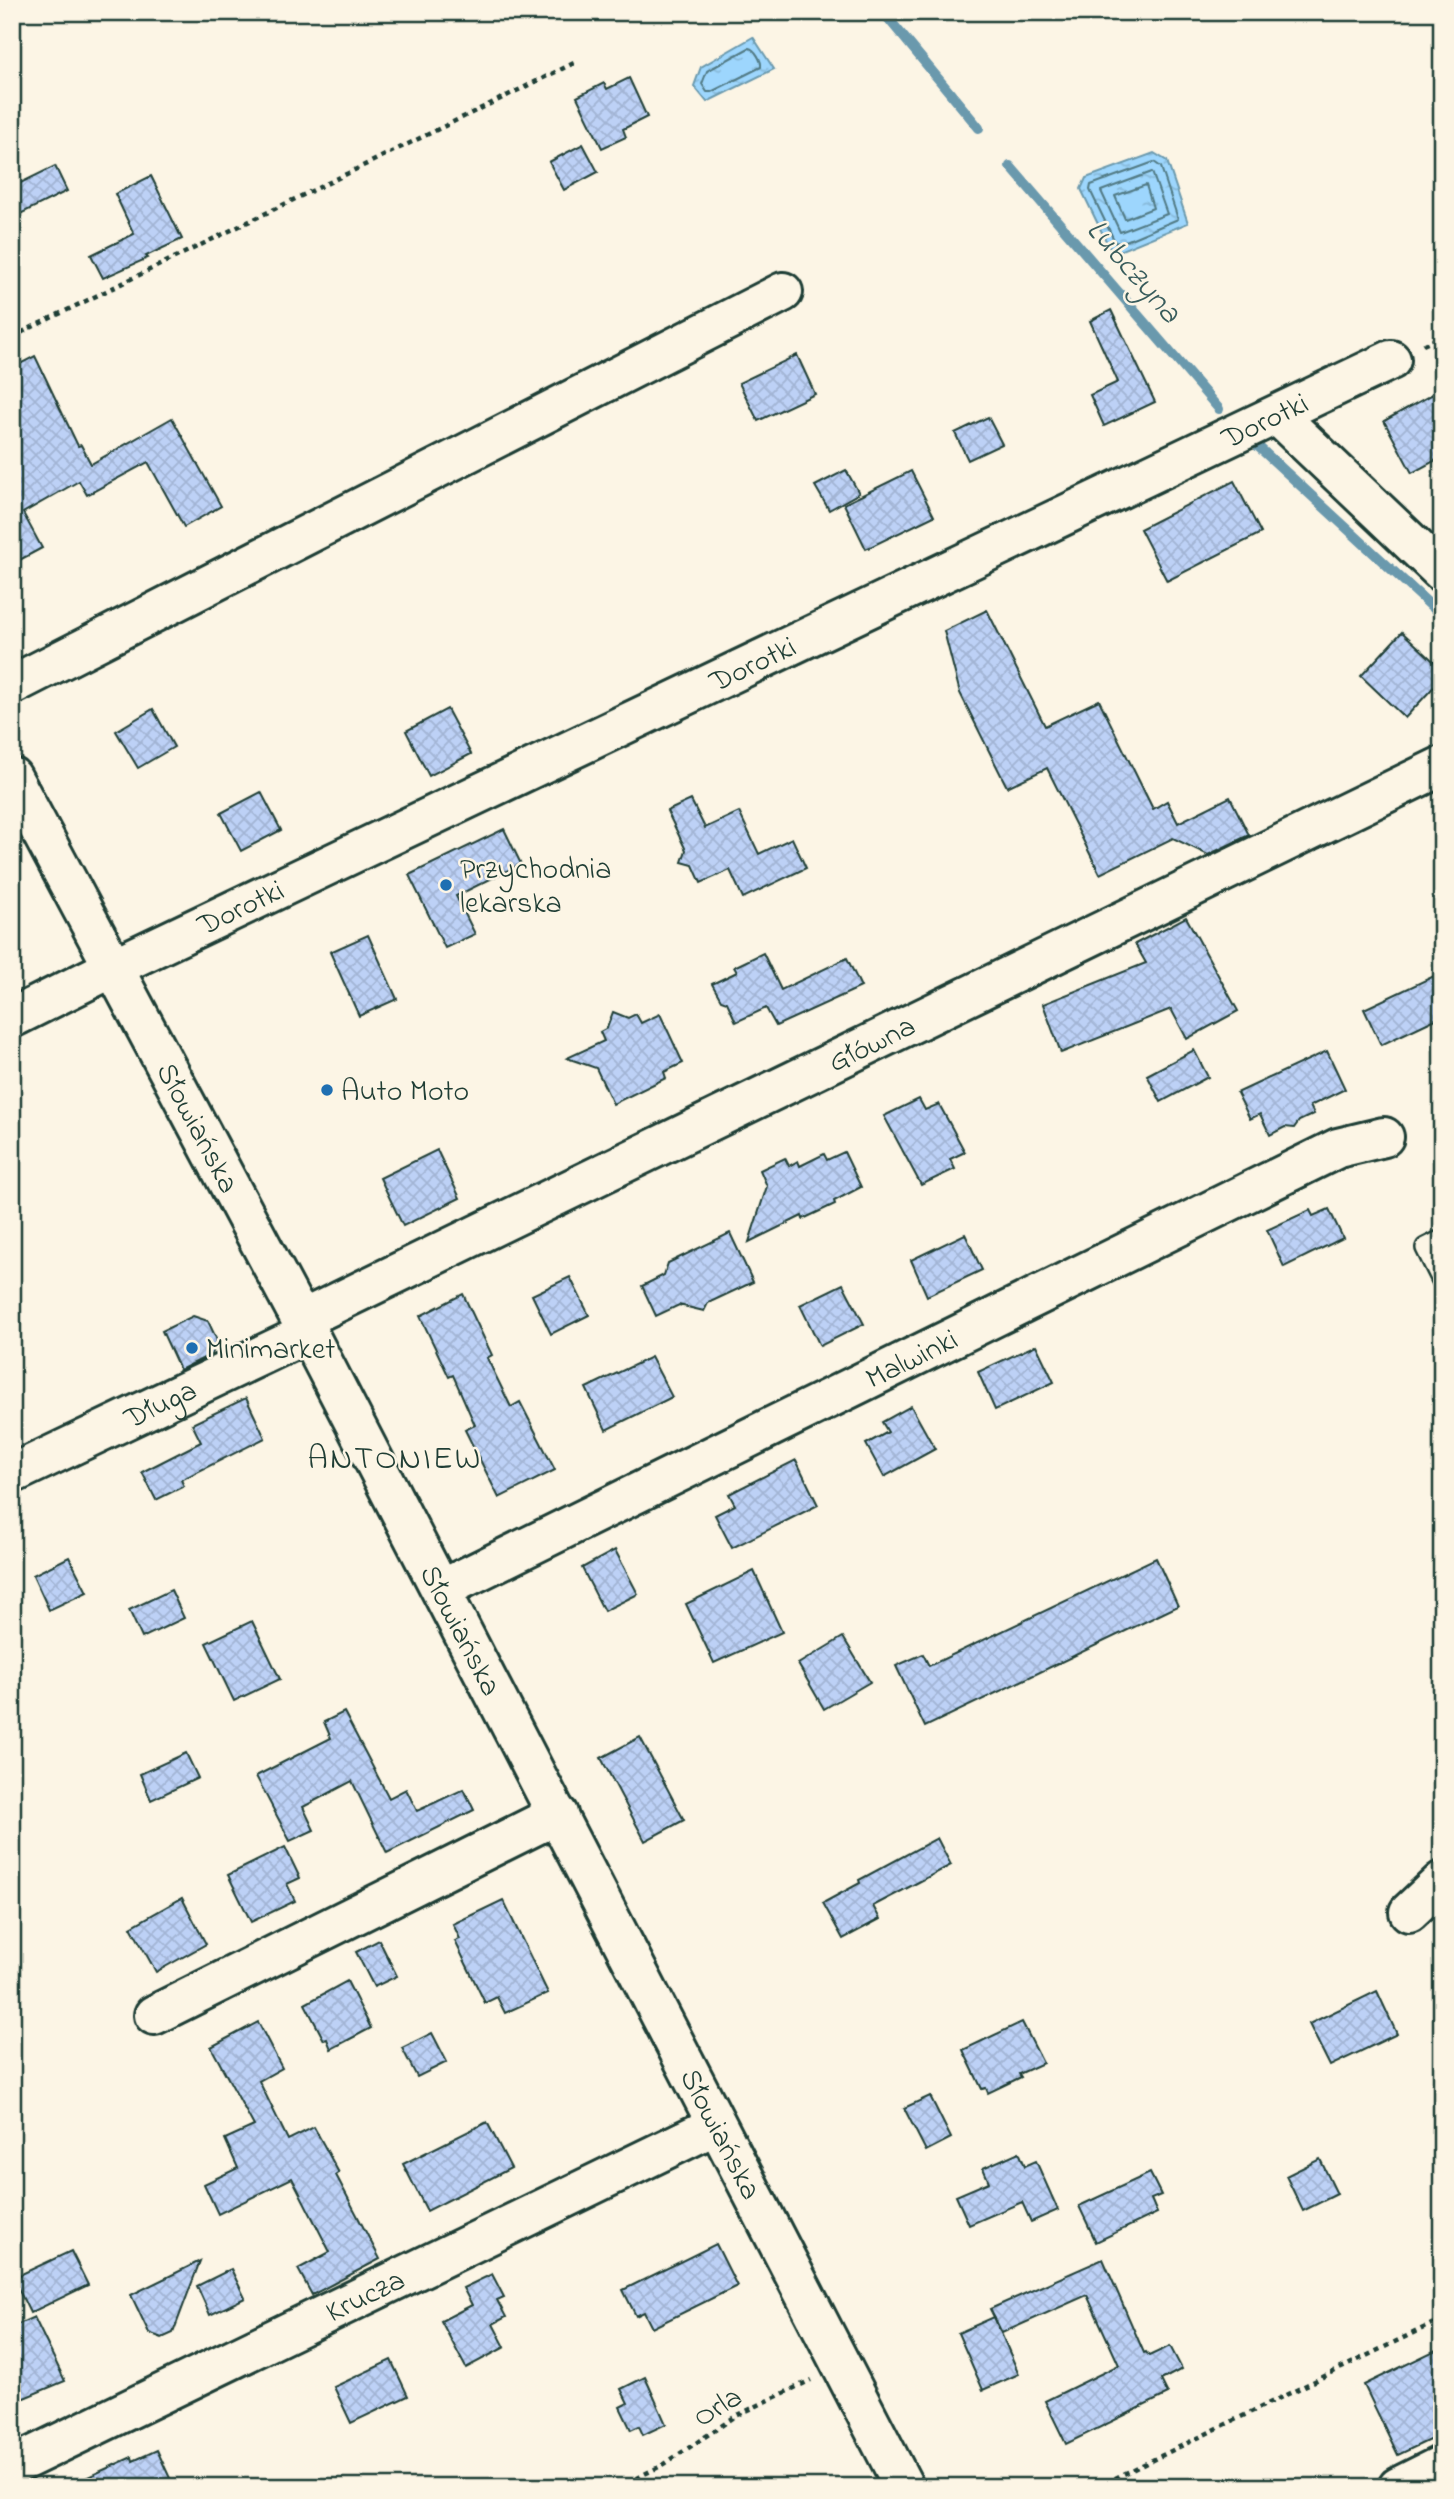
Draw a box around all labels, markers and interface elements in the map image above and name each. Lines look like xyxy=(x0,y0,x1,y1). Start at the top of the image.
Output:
water label: Lubczyna xyxy=(1073,210,1192,336)
street label: Dorotki xyxy=(1214,383,1317,463)
street label: Dorotki xyxy=(702,627,804,706)
place label: Przychodnia lekarska xyxy=(460,849,611,927)
street label: Dorotki xyxy=(190,870,292,949)
marker: Przychodnia lekarska xyxy=(438,877,454,893)
street label: Główna xyxy=(822,1006,924,1086)
street label: Słowiańska xyxy=(143,1056,249,1202)
place label: Auto Moto xyxy=(341,1071,469,1115)
marker: Auto Moto xyxy=(319,1082,335,1098)
street label: Malwinki xyxy=(859,1319,966,1402)
place label: Minimarket xyxy=(206,1329,335,1373)
marker: Minimarket xyxy=(184,1340,200,1356)
street label: Długa xyxy=(117,1370,205,1443)
district label: ANTONIEW xyxy=(308,1436,482,1484)
street label: Słowiańska xyxy=(406,1558,511,1705)
street label: Słowiańska xyxy=(667,2062,771,2208)
street label: Krucza xyxy=(319,2260,413,2336)
street label: Orla xyxy=(686,2377,751,2440)

